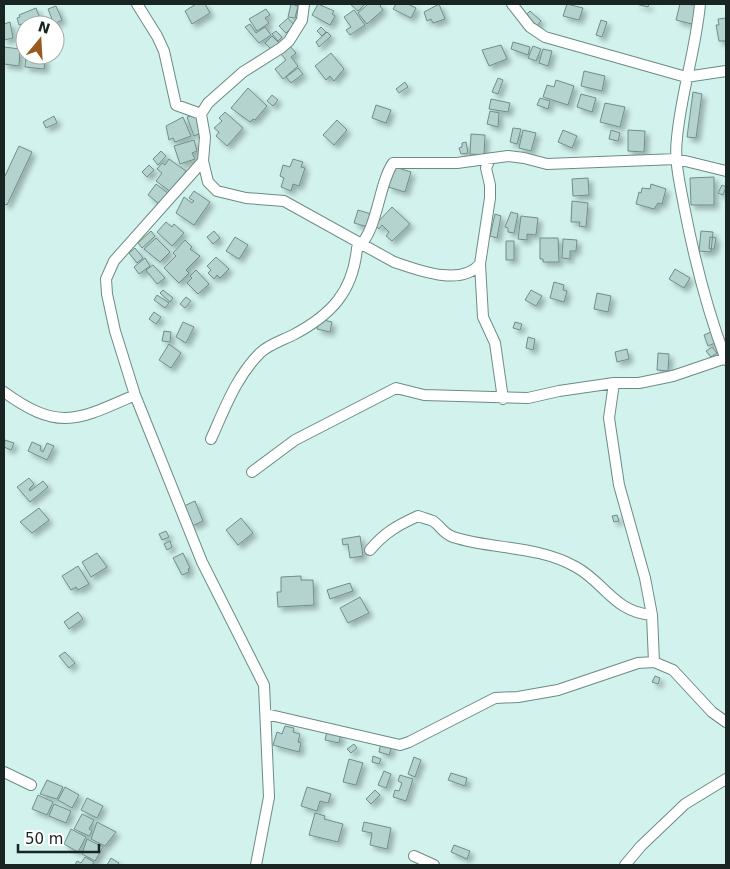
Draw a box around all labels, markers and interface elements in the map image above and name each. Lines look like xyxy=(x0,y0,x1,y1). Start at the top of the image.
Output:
north arrow xyxy=(15,15,65,65)
text: N xyxy=(36,18,52,37)
scale bar xyxy=(18,822,99,854)
text: 50 m xyxy=(25,830,63,848)

